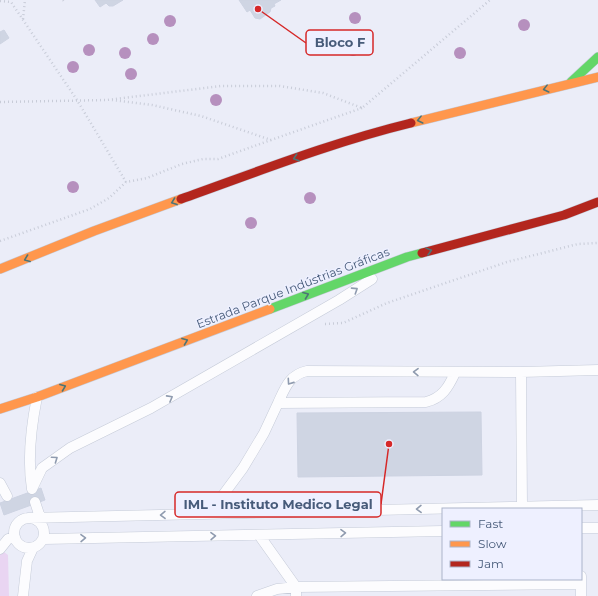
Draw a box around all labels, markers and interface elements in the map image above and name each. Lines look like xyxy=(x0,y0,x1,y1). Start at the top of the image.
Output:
callout: Bloco F xyxy=(306,30,373,55)
text: Bloco F xyxy=(315,34,365,50)
one-way arrow xyxy=(543,84,550,93)
one-way arrow xyxy=(417,116,423,124)
one-way arrow xyxy=(292,153,299,162)
one-way arrow xyxy=(170,198,177,206)
street label: Estrada Parque Indústrias Gráficas xyxy=(194,244,392,331)
one-way arrow xyxy=(425,247,432,256)
one-way arrow xyxy=(24,254,31,262)
one-way arrow xyxy=(351,288,358,295)
one-way arrow xyxy=(303,292,310,300)
one-way arrow xyxy=(181,338,188,346)
one-way arrow xyxy=(413,368,419,376)
one-way arrow xyxy=(288,377,295,384)
one-way arrow xyxy=(60,384,67,392)
one-way arrow xyxy=(166,395,173,402)
one-way arrow xyxy=(51,456,58,464)
callout: IML - Instituto Medico Legal xyxy=(175,492,381,517)
text: IML - Instituto Medico Legal xyxy=(183,496,373,512)
one-way arrow xyxy=(416,505,422,513)
legend xyxy=(442,508,582,580)
one-way arrow xyxy=(160,511,166,519)
text: Fast xyxy=(478,516,503,531)
one-way arrow xyxy=(340,529,346,537)
one-way arrow xyxy=(210,531,216,540)
one-way arrow xyxy=(80,534,86,542)
text: Slow xyxy=(478,536,507,551)
text: Jam xyxy=(477,556,504,571)

